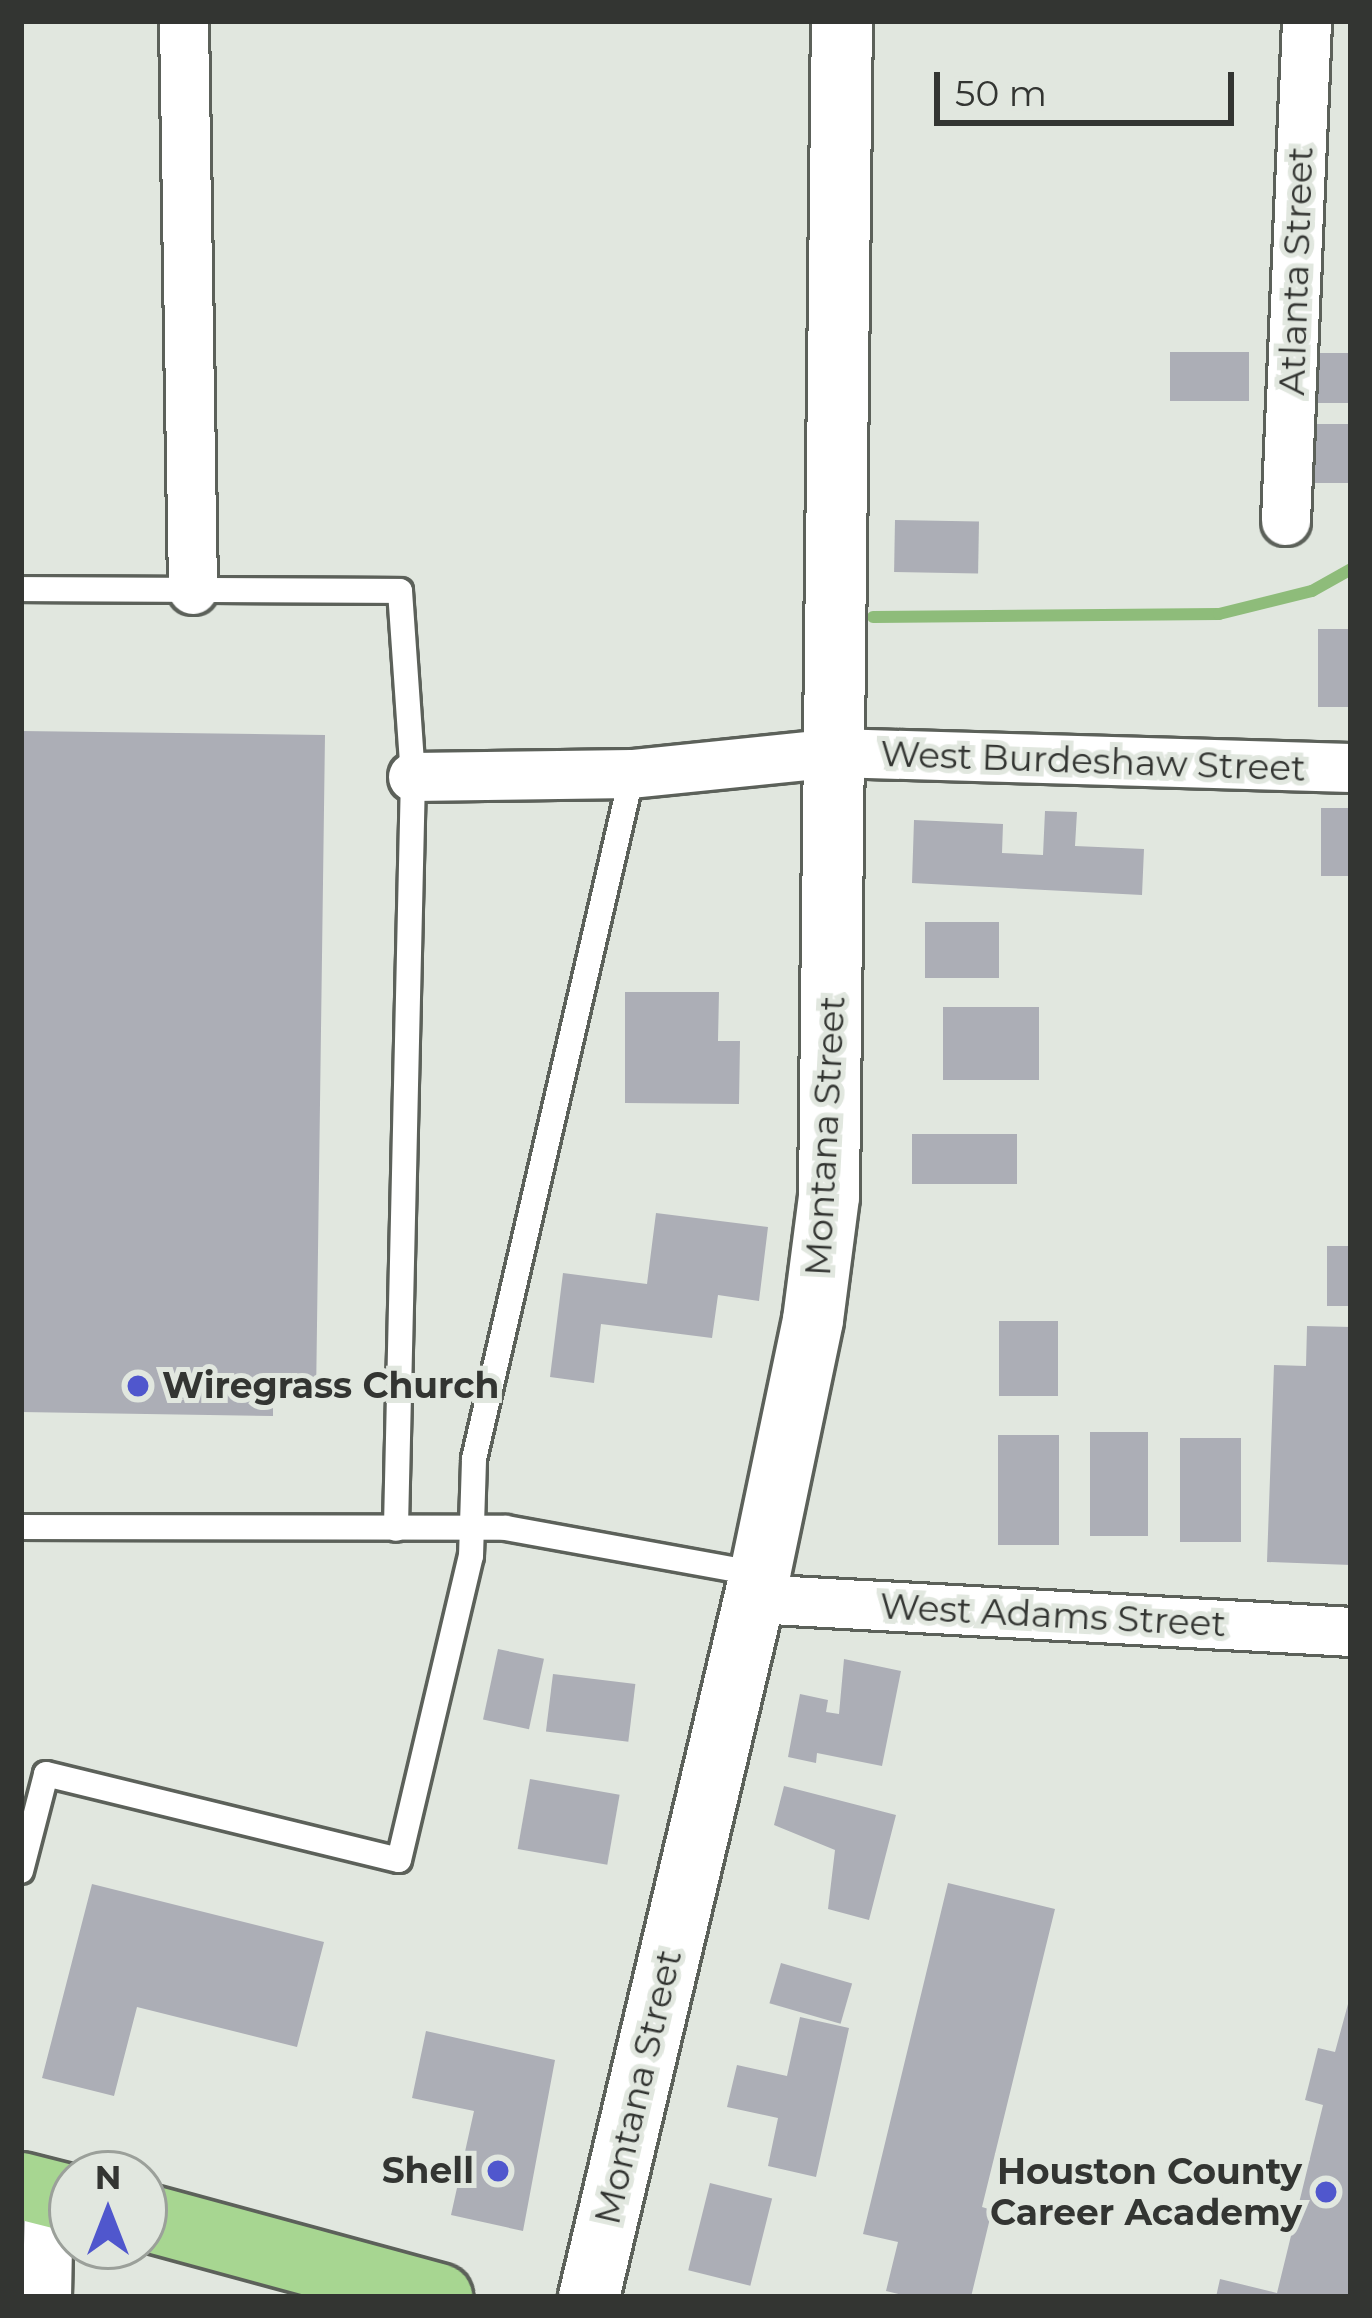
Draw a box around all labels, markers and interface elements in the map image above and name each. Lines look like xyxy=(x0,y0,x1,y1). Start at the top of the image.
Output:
scale bar xyxy=(940,48,1240,122)
text: 50 m xyxy=(955,71,1047,115)
street label: Atlanta Street xyxy=(1270,146,1322,396)
street label: West Burdeshaw Street xyxy=(880,732,1306,790)
street label: Montana Street xyxy=(796,995,854,1277)
place label: Wiregrass Church xyxy=(162,1364,499,1408)
marker: Wiregrass Church xyxy=(125,1373,151,1399)
street label: West Adams Street xyxy=(879,1584,1227,1646)
street label: Montana Street xyxy=(585,1946,691,2228)
place label: Shell xyxy=(382,2149,474,2193)
place label: Houston County Career Academy xyxy=(990,2149,1302,2234)
north arrow xyxy=(48,2150,168,2270)
text: N xyxy=(95,2157,121,2197)
marker: Shell xyxy=(485,2158,511,2184)
marker: Houston County Career Academy xyxy=(1313,2179,1339,2205)

